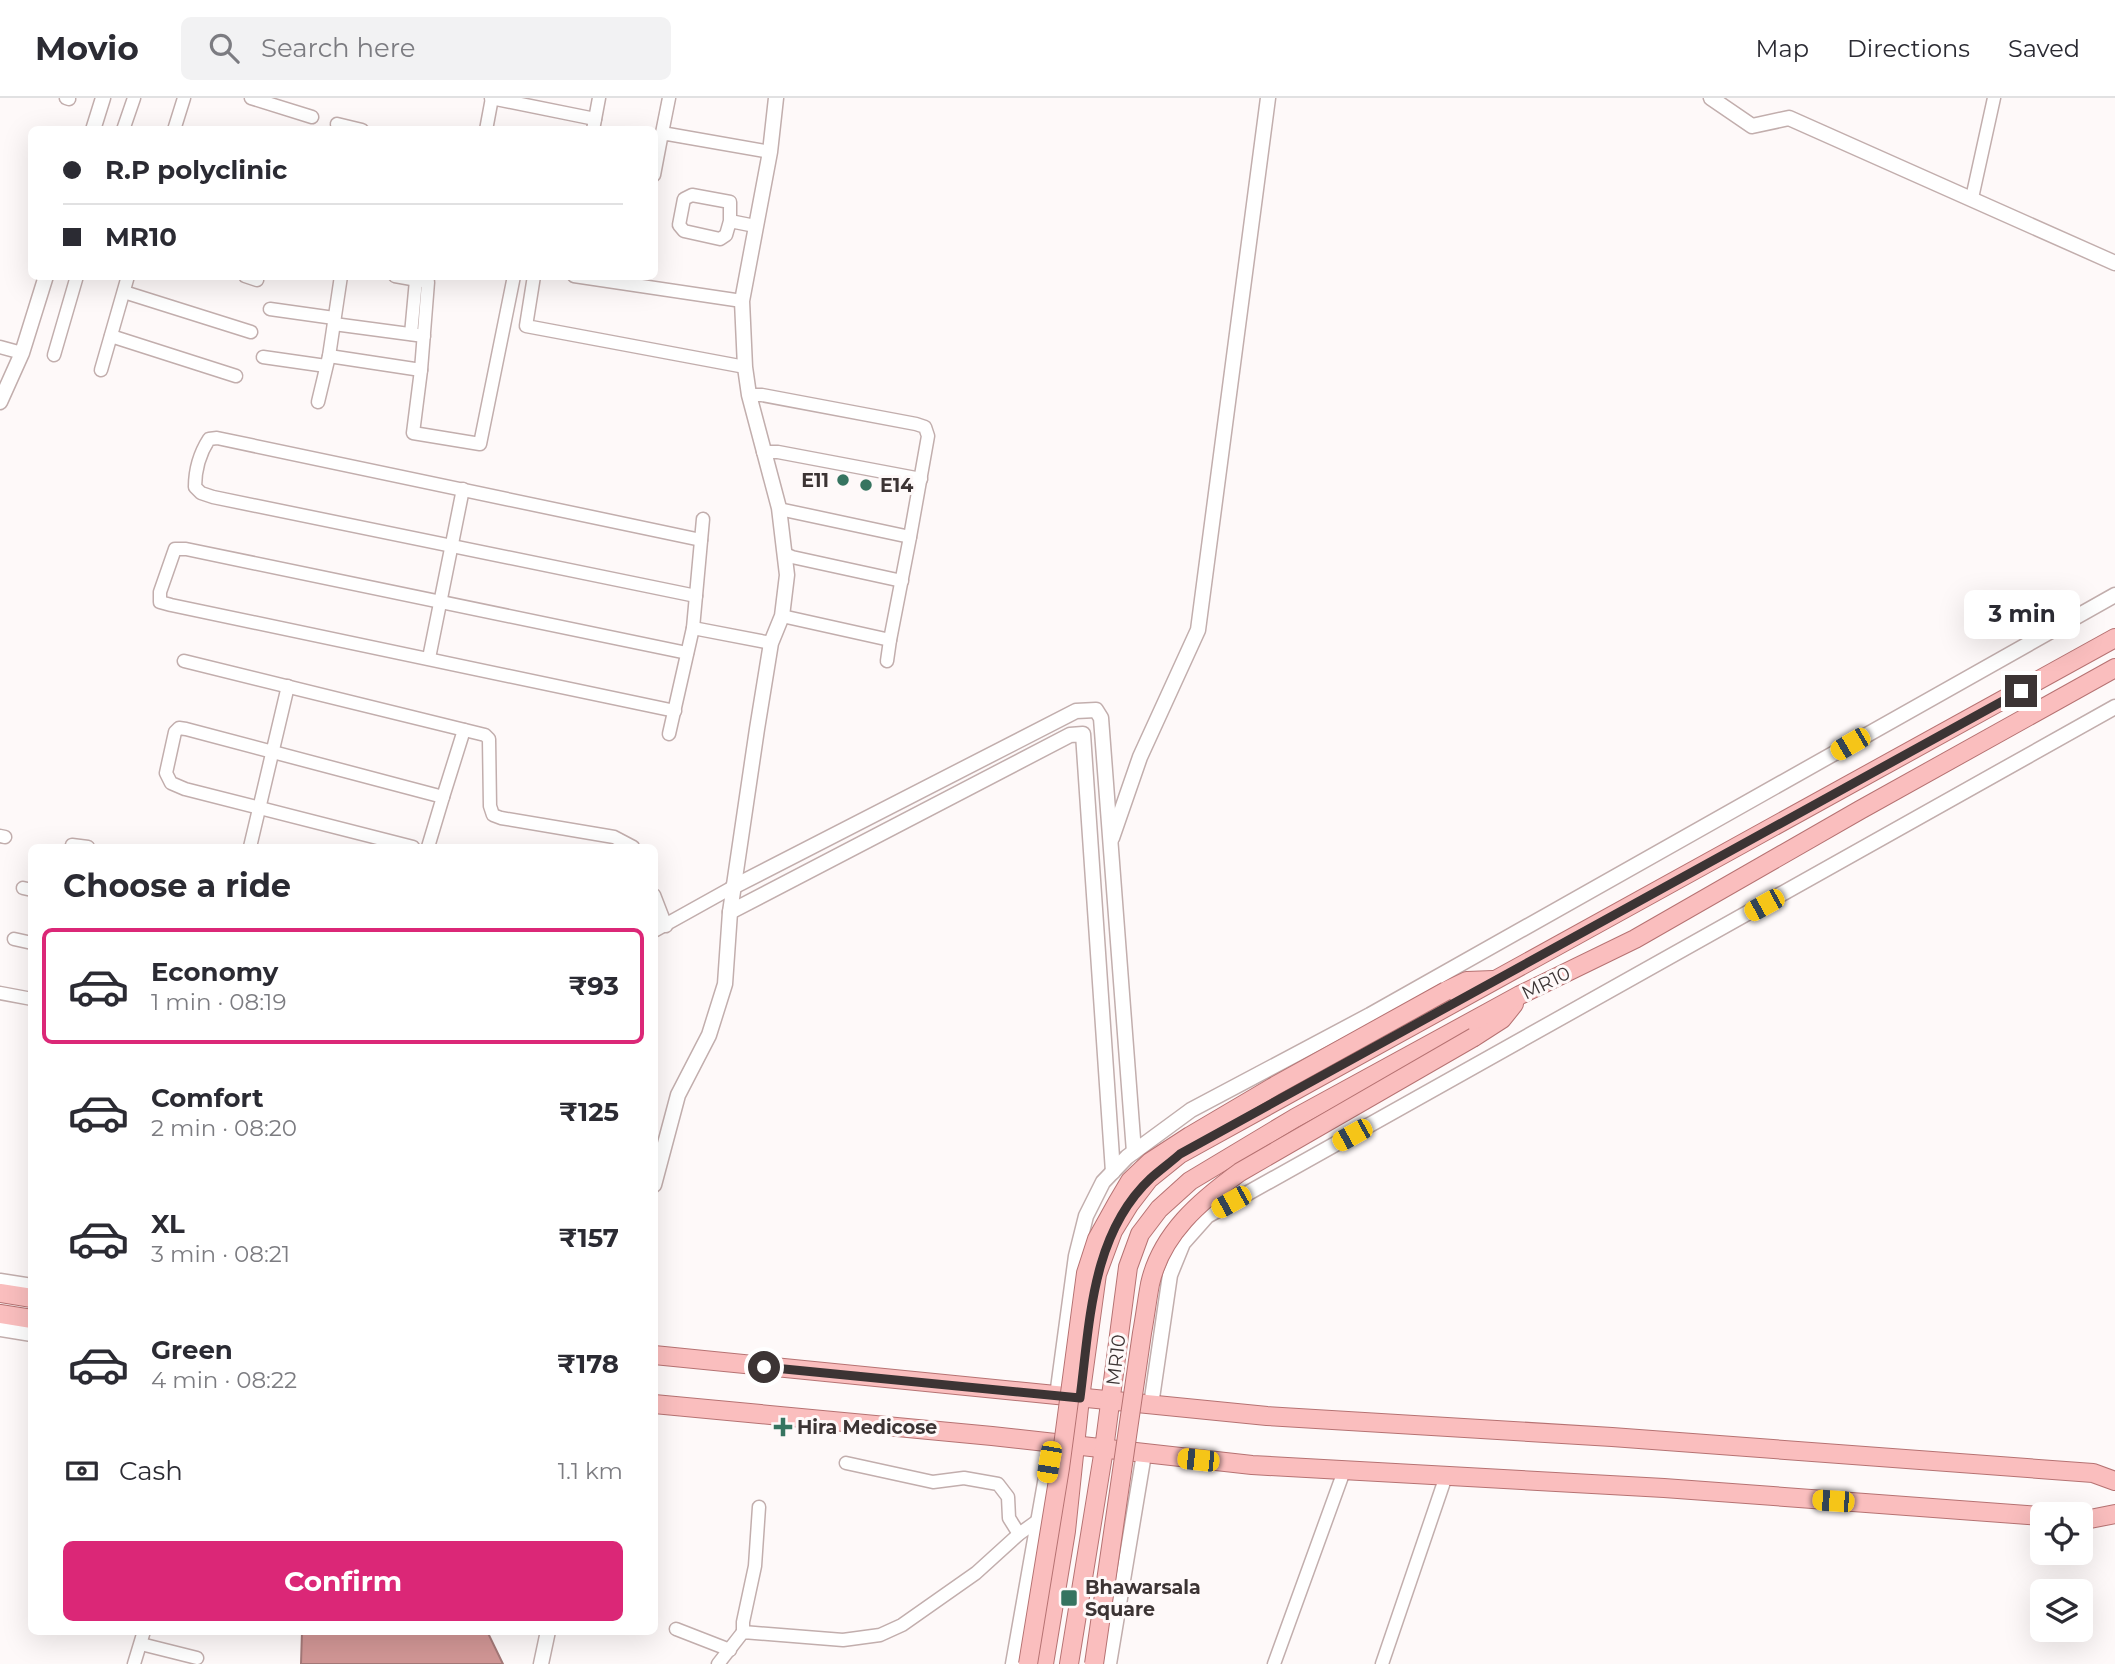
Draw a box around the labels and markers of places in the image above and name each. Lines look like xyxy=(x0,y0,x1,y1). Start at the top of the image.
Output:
place label: E11 xyxy=(801,469,829,492)
marker: E11 xyxy=(835,472,851,488)
place label: E14 xyxy=(880,474,913,497)
marker: E14 xyxy=(858,477,874,493)
place label: Hira Medicose xyxy=(797,1416,937,1439)
marker: Hira Medicose xyxy=(775,1419,791,1435)
place label: Bhawarsala Square xyxy=(1085,1576,1201,1621)
marker: Bhawarsala Square xyxy=(1059,1588,1079,1608)

